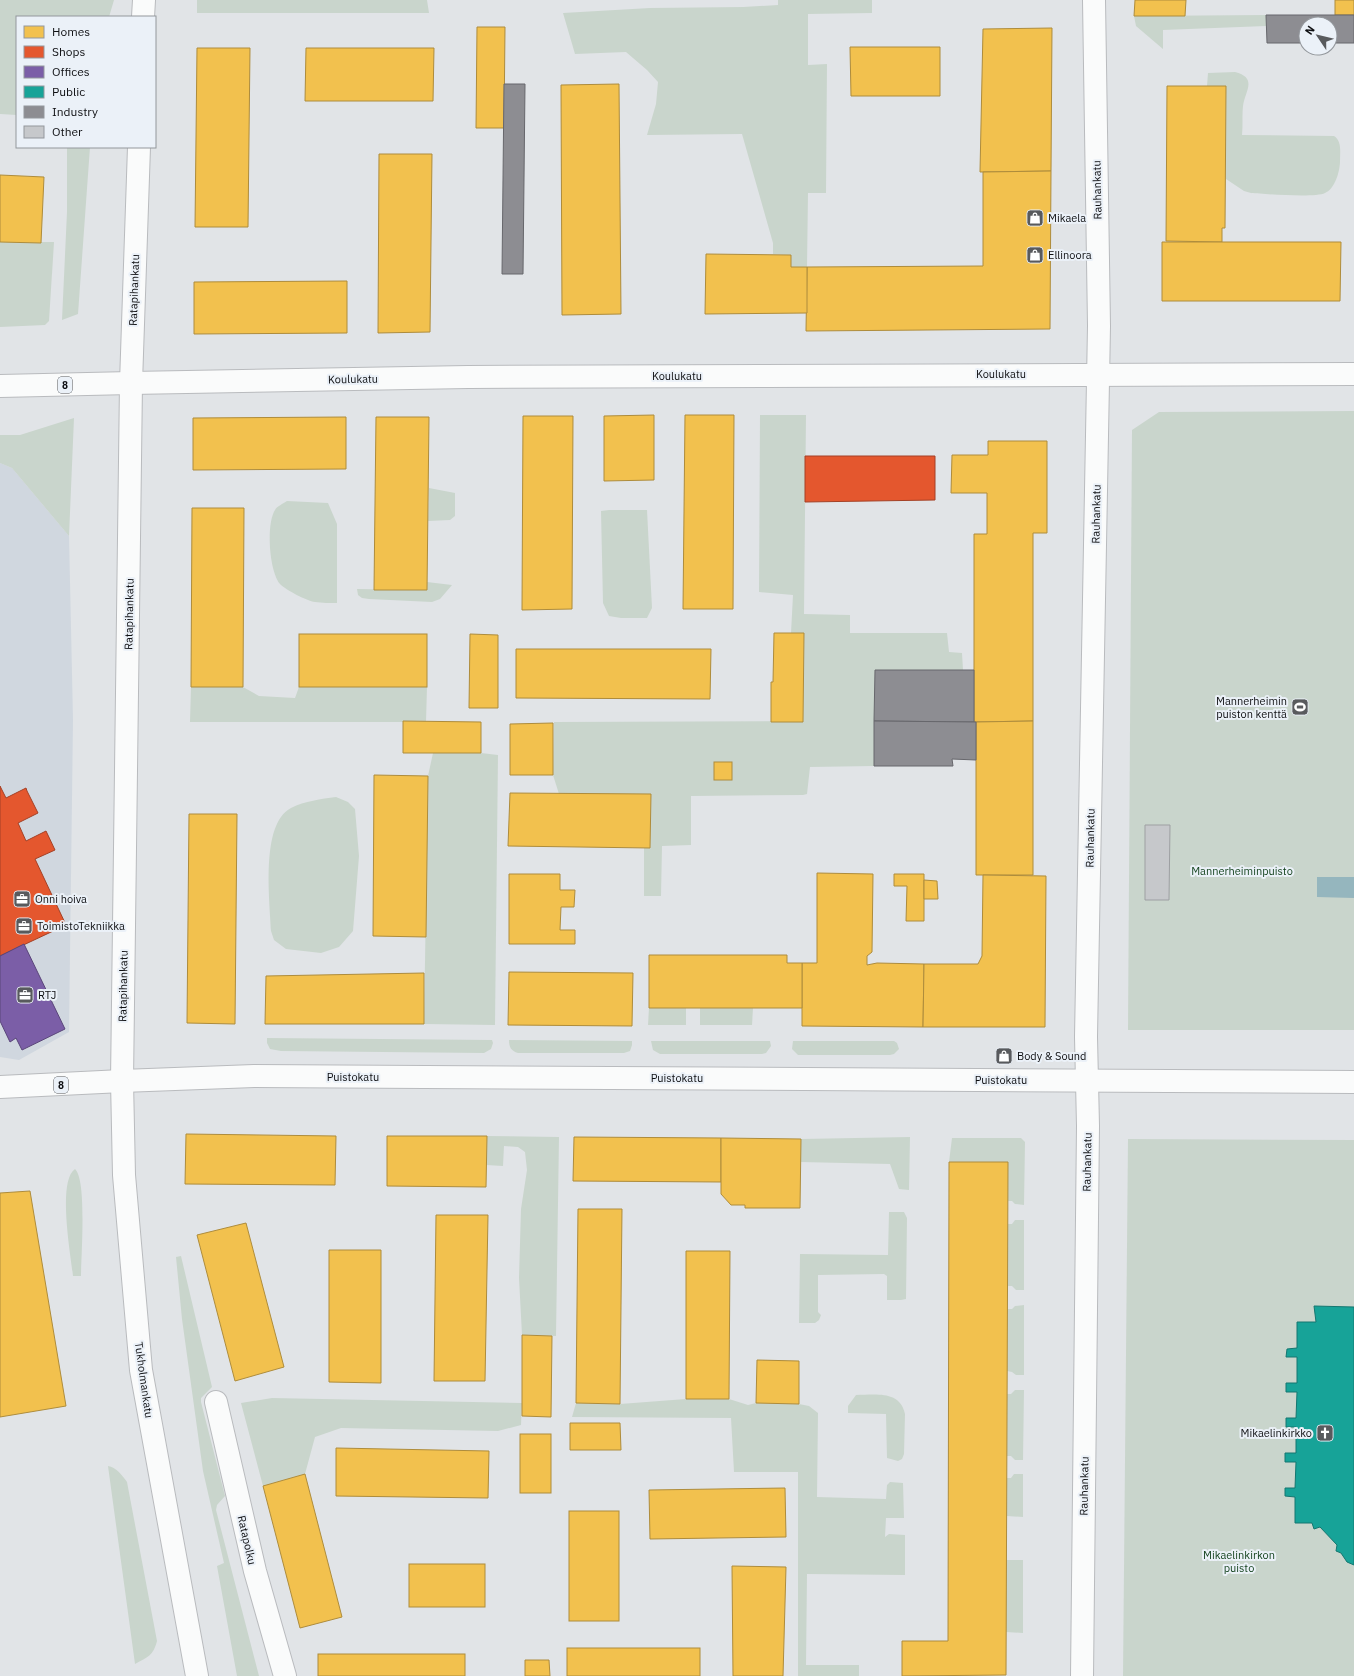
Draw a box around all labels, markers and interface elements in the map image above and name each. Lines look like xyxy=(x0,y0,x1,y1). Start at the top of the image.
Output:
legend xyxy=(16,16,156,148)
north arrow xyxy=(1298,16,1338,56)
text: N xyxy=(1302,23,1318,38)
text: Homes xyxy=(52,24,90,39)
text: Shops xyxy=(52,44,85,59)
text: Offices xyxy=(52,64,90,79)
text: Public xyxy=(52,84,85,99)
text: Industry xyxy=(52,104,98,119)
text: Other xyxy=(52,124,83,139)
street label: Rauhankatu xyxy=(1089,160,1105,220)
shop icon: Mikaela xyxy=(1025,208,1045,228)
place label: Mikaela xyxy=(1048,211,1086,225)
shop icon: Ellinoora xyxy=(1025,245,1045,265)
place label: Ellinoora xyxy=(1048,248,1092,262)
street label: Ratapihankatu xyxy=(126,254,142,326)
street label: Koulukatu xyxy=(976,367,1026,381)
street label: Koulukatu xyxy=(652,369,702,383)
street label: Koulukatu xyxy=(328,372,378,386)
road number: 8 xyxy=(58,377,72,393)
street label: Rauhankatu xyxy=(1088,484,1104,544)
street label: Ratapihankatu xyxy=(121,578,137,650)
place label: Mannerheimin puiston kenttä xyxy=(1216,694,1287,721)
sports icon: Mannerheimin puiston kenttä xyxy=(1290,697,1310,717)
street label: Rauhankatu xyxy=(1082,808,1098,868)
park label: Mannerheiminpuisto xyxy=(1191,864,1293,878)
office icon: Onni hoiva xyxy=(12,889,32,909)
place label: Onni hoiva xyxy=(35,892,87,906)
office icon: ToimistoTekniikka xyxy=(14,916,34,936)
place label: ToimistoTekniikka xyxy=(37,919,125,933)
street label: Ratapihankatu xyxy=(115,950,131,1022)
office icon: RTJ xyxy=(15,985,35,1005)
place label: RTJ xyxy=(38,988,56,1002)
shop icon: Body & Sound xyxy=(994,1046,1014,1066)
place label: Body & Sound xyxy=(1017,1049,1086,1063)
street label: Puistokatu xyxy=(327,1070,379,1084)
street label: Puistokatu xyxy=(651,1071,703,1085)
street label: Puistokatu xyxy=(975,1073,1027,1087)
road number: 8 xyxy=(54,1077,68,1093)
street label: Rauhankatu xyxy=(1079,1132,1095,1192)
street label: Tukholmankatu xyxy=(132,1341,156,1419)
church icon: Mikaelinkirkko xyxy=(1315,1423,1335,1443)
place label: Mikaelinkirkko xyxy=(1241,1426,1312,1440)
street label: Rauhankatu xyxy=(1076,1456,1092,1516)
street label: Ratapolku xyxy=(235,1514,259,1566)
park label: Mikaelinkirkon puisto xyxy=(1203,1548,1275,1575)

